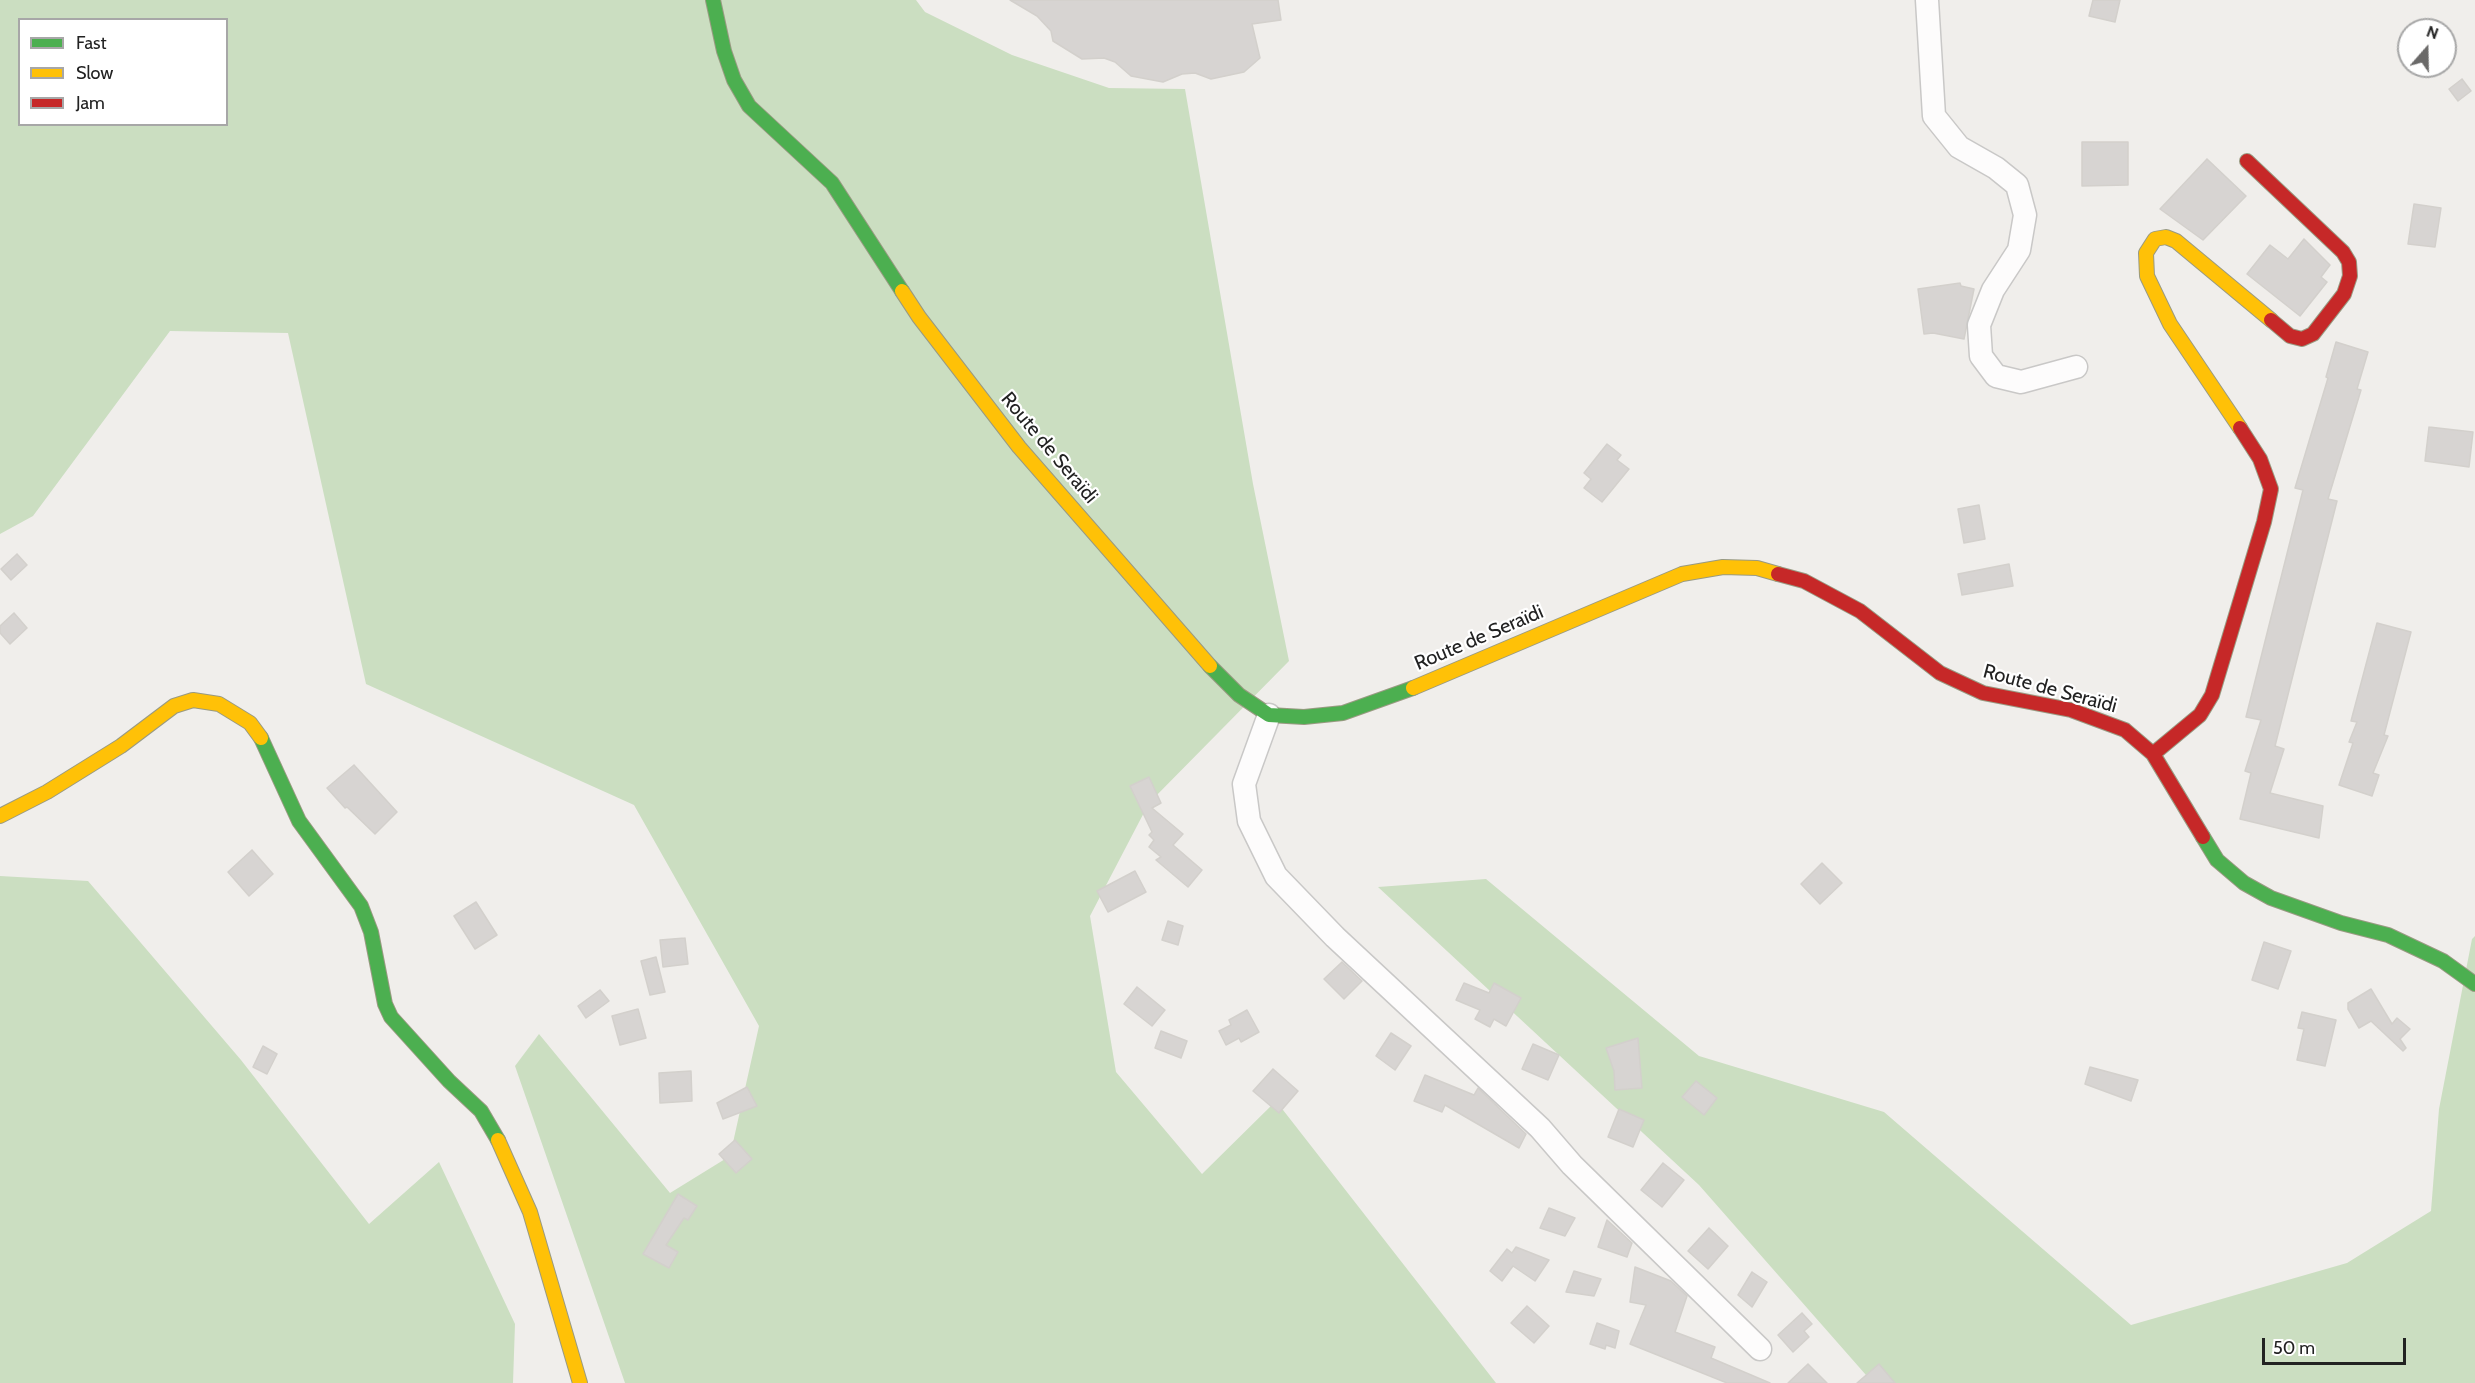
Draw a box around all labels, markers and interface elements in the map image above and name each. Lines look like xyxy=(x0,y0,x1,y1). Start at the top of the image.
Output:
legend xyxy=(18,18,228,126)
north arrow xyxy=(2397,18,2457,78)
text: N xyxy=(2424,22,2441,43)
text: Fast xyxy=(76,32,107,54)
text: Slow xyxy=(76,62,113,84)
text: Jam xyxy=(76,92,105,114)
street label: Route de Seraïdi xyxy=(996,388,1102,508)
street label: Route de Seraïdi xyxy=(1411,600,1547,676)
street label: Route de Seraïdi xyxy=(1980,660,2120,718)
scale bar xyxy=(2265,1326,2409,1364)
text: 50 m xyxy=(2273,1337,2315,1359)

